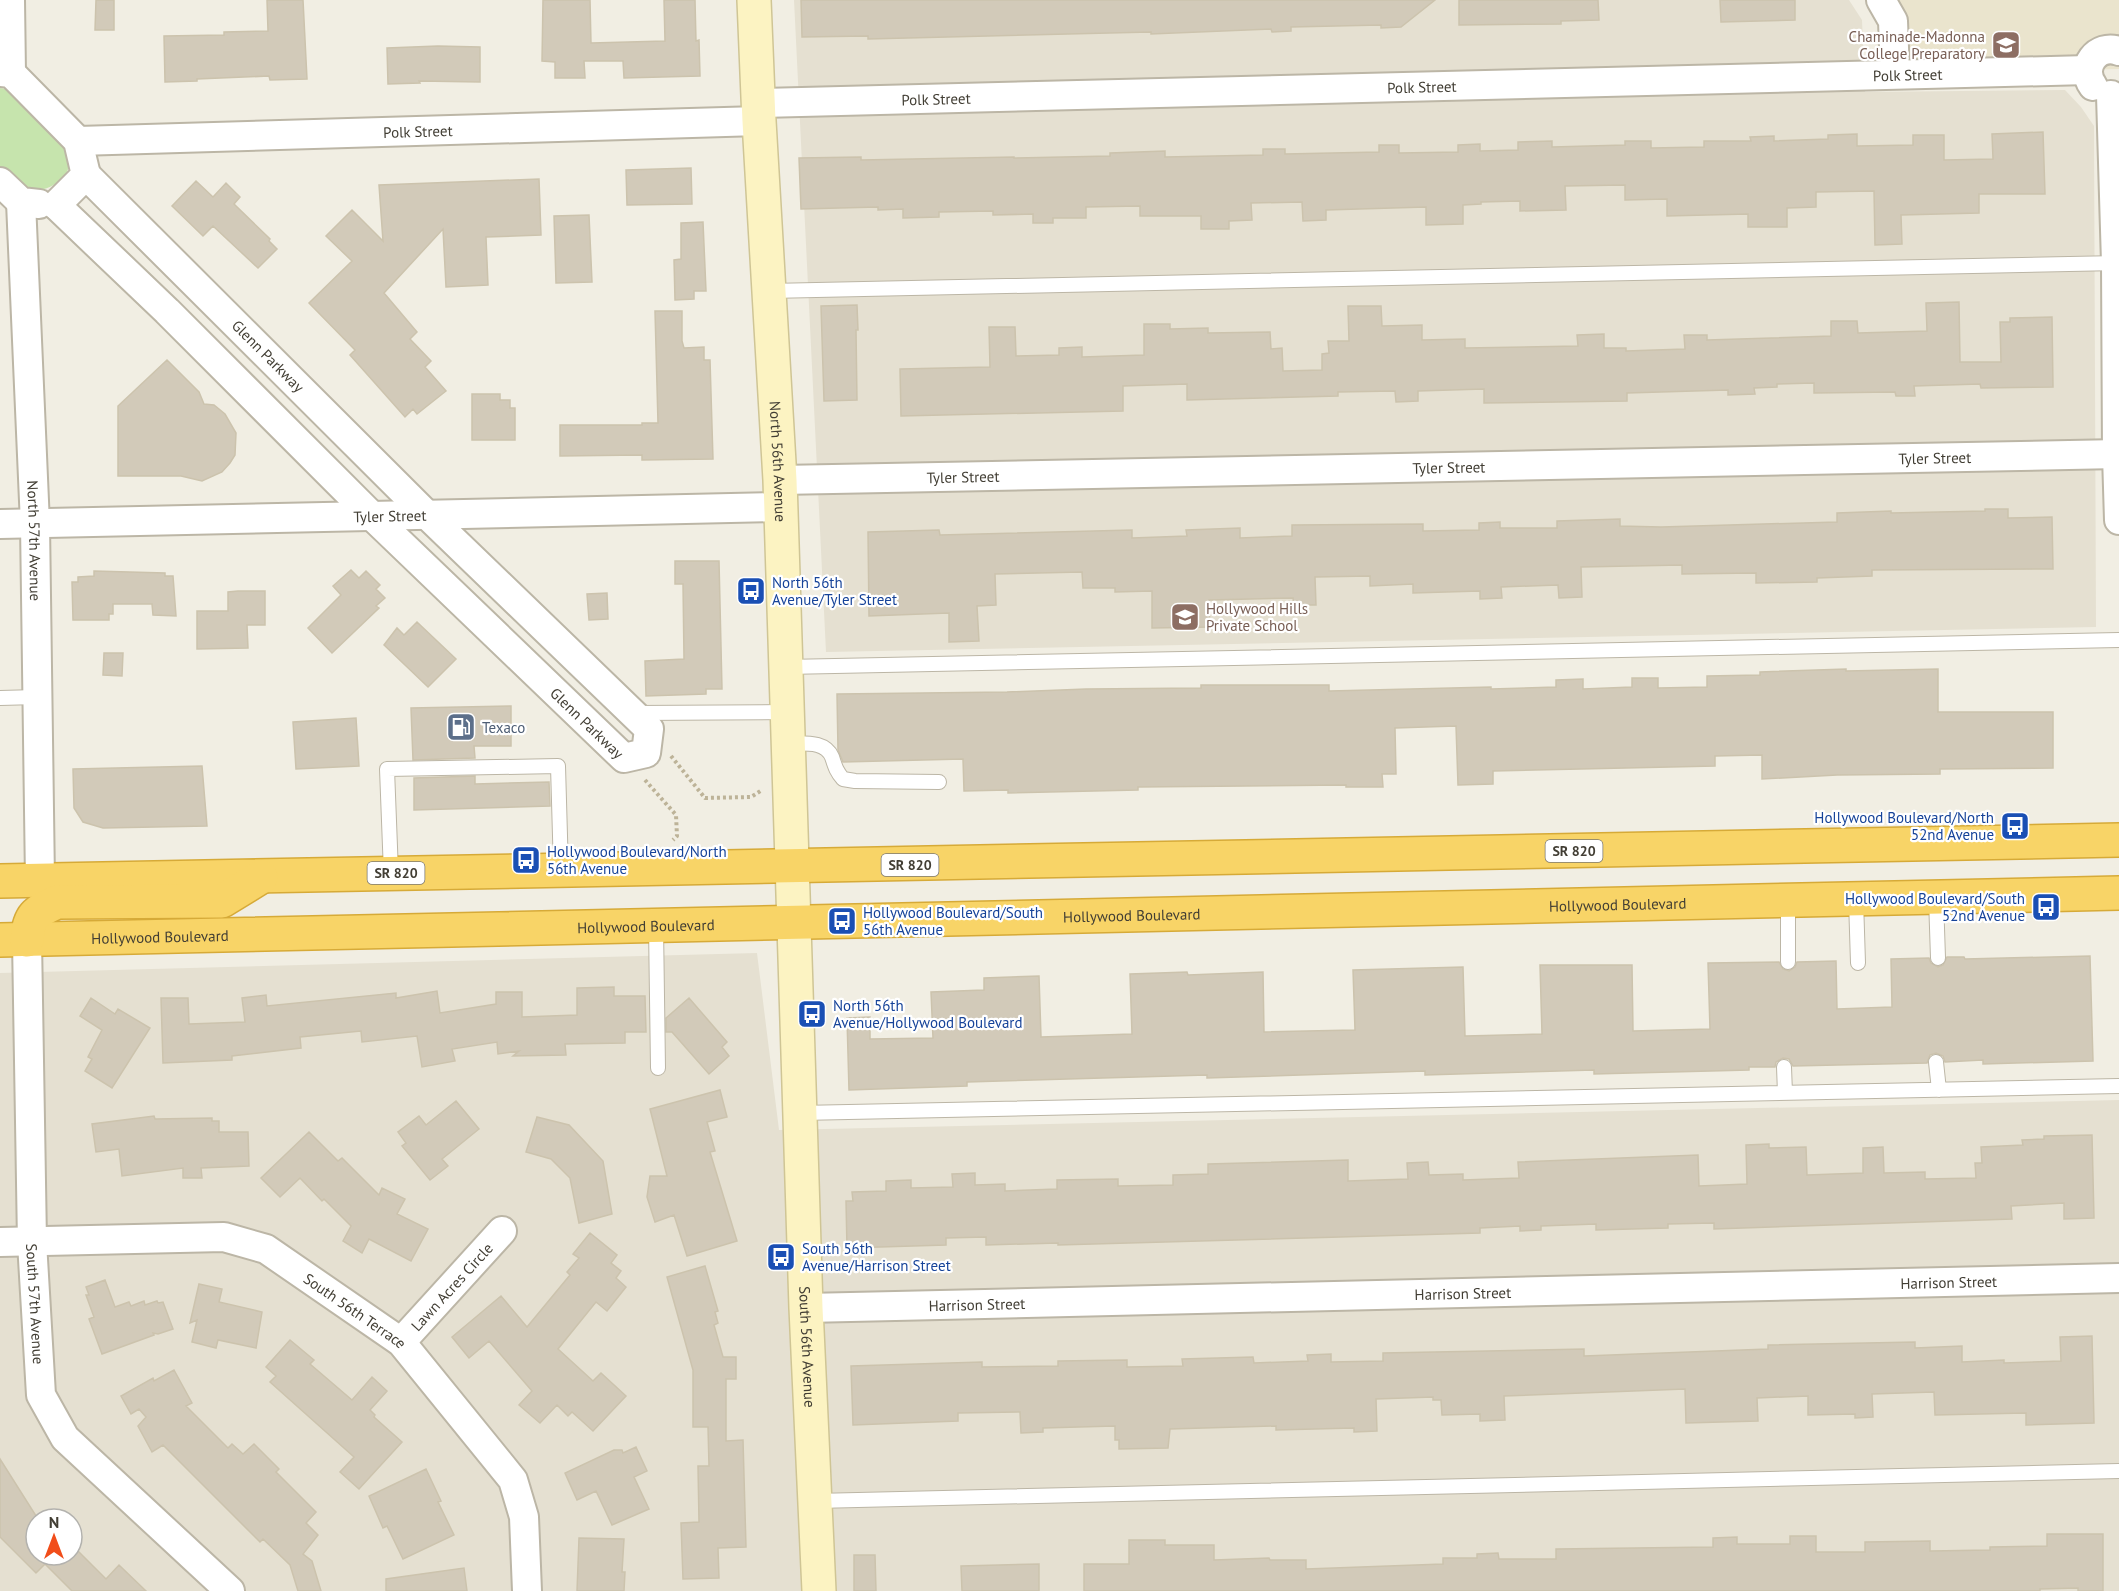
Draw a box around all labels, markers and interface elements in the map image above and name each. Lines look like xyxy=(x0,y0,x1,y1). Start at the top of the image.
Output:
place label: Chaminade-Madonna College Preparatory xyxy=(1849,27,1985,63)
school or university icon: Chaminade-Madonna College Preparatory xyxy=(1990,29,2022,61)
street label: Polk Street xyxy=(1873,64,1943,85)
street label: Polk Street xyxy=(1387,76,1457,97)
street label: Polk Street xyxy=(901,88,971,109)
street label: Polk Street xyxy=(383,121,453,142)
street label: Glenn Parkway xyxy=(228,316,308,396)
street label: North 56th Avenue xyxy=(766,400,791,522)
street label: Tyler Street xyxy=(1898,447,1971,468)
street label: Tyler Street xyxy=(1412,457,1486,477)
street label: Tyler Street xyxy=(926,466,1000,487)
street label: North 57th Avenue xyxy=(24,480,46,601)
street label: Tyler Street xyxy=(353,505,427,526)
place label: North 56th Avenue/Tyler Street xyxy=(772,573,897,609)
bus stop icon: North 56th Avenue/Tyler Street xyxy=(735,575,767,607)
place label: Hollywood Hills Private School xyxy=(1206,599,1308,635)
school or university icon: Hollywood Hills Private School xyxy=(1169,601,1201,633)
street label: Glenn Parkway xyxy=(547,683,628,762)
fuel station icon: Texaco xyxy=(445,711,477,743)
place label: Texaco xyxy=(482,718,525,737)
place label: Hollywood Boulevard/North 52nd Avenue xyxy=(1814,808,1994,844)
bus stop icon: Hollywood Boulevard/North 52nd Avenue xyxy=(1999,810,2031,842)
road number: SR 820 xyxy=(1546,840,1602,862)
place label: Hollywood Boulevard/North 56th Avenue xyxy=(547,842,727,878)
bus stop icon: Hollywood Boulevard/North 56th Avenue xyxy=(510,844,542,876)
road number: SR 820 xyxy=(882,854,938,876)
road number: SR 820 xyxy=(368,862,424,884)
place label: Hollywood Boulevard/South 52nd Avenue xyxy=(1845,889,2025,925)
bus stop icon: Hollywood Boulevard/South 52nd Avenue xyxy=(2030,891,2062,923)
street label: Hollywood Boulevard xyxy=(1549,893,1687,915)
place label: Hollywood Boulevard/South 56th Avenue xyxy=(863,903,1043,939)
street label: Hollywood Boulevard xyxy=(1063,904,1201,926)
bus stop icon: Hollywood Boulevard/South 56th Avenue xyxy=(826,905,858,937)
street label: Hollywood Boulevard xyxy=(577,915,715,937)
street label: Hollywood Boulevard xyxy=(91,925,229,947)
place label: North 56th Avenue/Hollywood Boulevard xyxy=(833,996,1023,1032)
bus stop icon: North 56th Avenue/Hollywood Boulevard xyxy=(796,998,828,1030)
street label: Lawn Acres Circle xyxy=(407,1238,496,1335)
place label: South 56th Avenue/Harrison Street xyxy=(802,1239,951,1275)
bus stop icon: South 56th Avenue/Harrison Street xyxy=(765,1241,797,1273)
street label: South 57th Avenue xyxy=(23,1243,49,1365)
street label: South 56th Terrace xyxy=(300,1268,411,1352)
street label: Harrison Street xyxy=(1900,1271,1997,1292)
street label: Harrison Street xyxy=(1414,1282,1511,1304)
street label: South 56th Avenue xyxy=(796,1286,820,1408)
street label: Harrison Street xyxy=(928,1293,1026,1315)
north arrow xyxy=(24,1507,84,1567)
text: N xyxy=(49,1512,59,1532)

